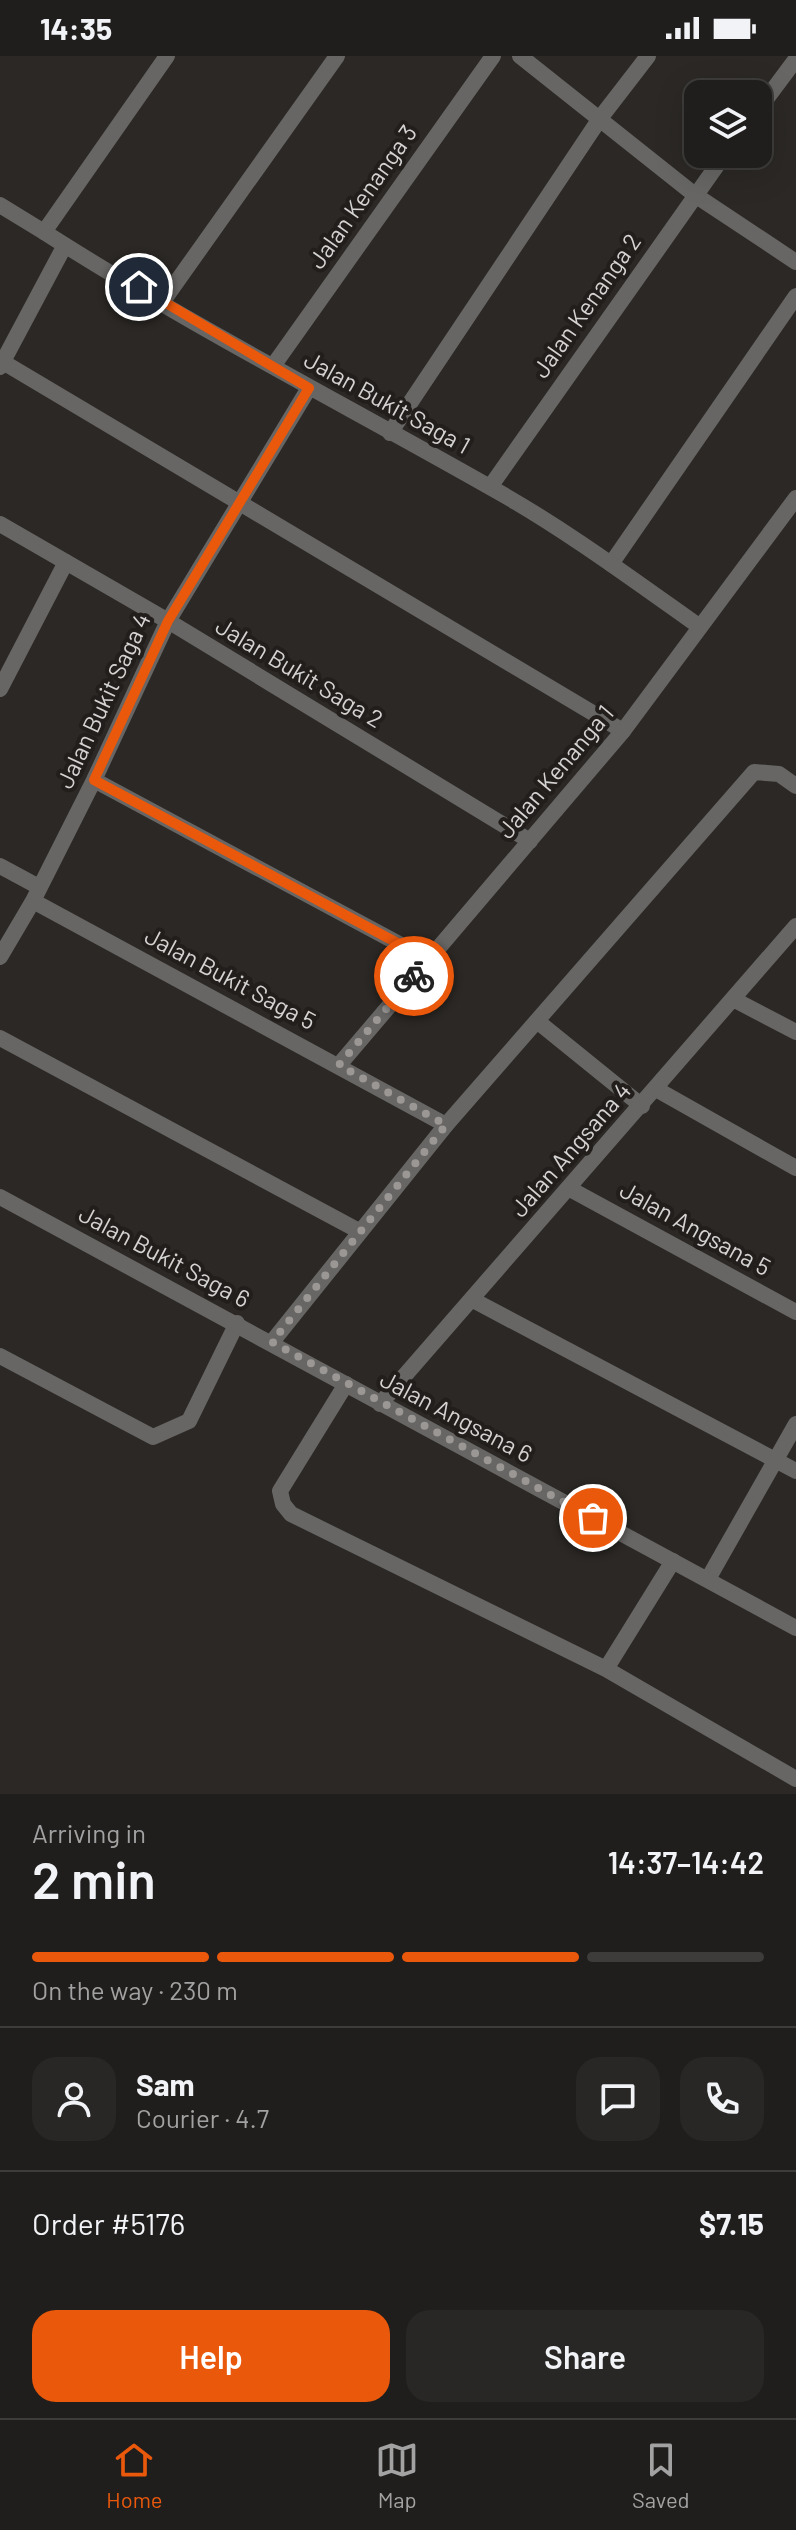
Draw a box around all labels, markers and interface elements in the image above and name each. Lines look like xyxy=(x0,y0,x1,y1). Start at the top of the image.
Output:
text: 14:35 xyxy=(40,10,112,46)
map controls xyxy=(684,80,772,168)
button: layers xyxy=(684,80,772,168)
street label: Jalan Kenanga 3 xyxy=(301,119,422,274)
street label: Jalan Kenanga 2 xyxy=(525,227,646,383)
pin xyxy=(105,253,173,321)
icon: home xyxy=(117,265,161,309)
street label: Jalan Bukit Saga 1 xyxy=(300,344,476,459)
street label: Jalan Bukit Saga 4 xyxy=(49,608,156,793)
street label: Jalan Bukit Saga 2 xyxy=(211,610,389,733)
street label: Jalan Kenanga 1 xyxy=(491,698,619,844)
street label: Jalan Bukit Saga 5 xyxy=(140,920,321,1035)
courier xyxy=(374,936,454,1016)
icon: bike xyxy=(392,954,436,998)
street label: Jalan Angsana 4 xyxy=(504,1076,636,1222)
street label: Jalan Angsana 5 xyxy=(615,1174,776,1281)
street label: Jalan Bukit Saga 6 xyxy=(74,1198,255,1313)
street label: Jalan Angsana 6 xyxy=(376,1363,538,1468)
pin xyxy=(559,1484,627,1552)
icon: bag xyxy=(571,1496,615,1540)
text: Arriving in xyxy=(32,1817,146,1848)
text: 14:37–14:42 xyxy=(608,1844,764,1880)
text: 2 min xyxy=(32,1847,156,1909)
text: On the way · 230 m xyxy=(32,1974,238,2005)
button: person xyxy=(32,2057,116,2141)
button: chat xyxy=(576,2057,660,2141)
button: phone xyxy=(680,2057,764,2141)
text: Sam xyxy=(136,2066,195,2102)
text: Courier · 4.7 xyxy=(136,2102,269,2133)
text: Order #5176 xyxy=(32,2205,185,2241)
text: $7.15 xyxy=(699,2205,764,2241)
button: Help xyxy=(32,2310,390,2402)
button: Share xyxy=(406,2310,764,2402)
tab: Home xyxy=(106,2438,163,2512)
tab: Map xyxy=(375,2438,419,2512)
tab: Saved xyxy=(632,2438,690,2512)

